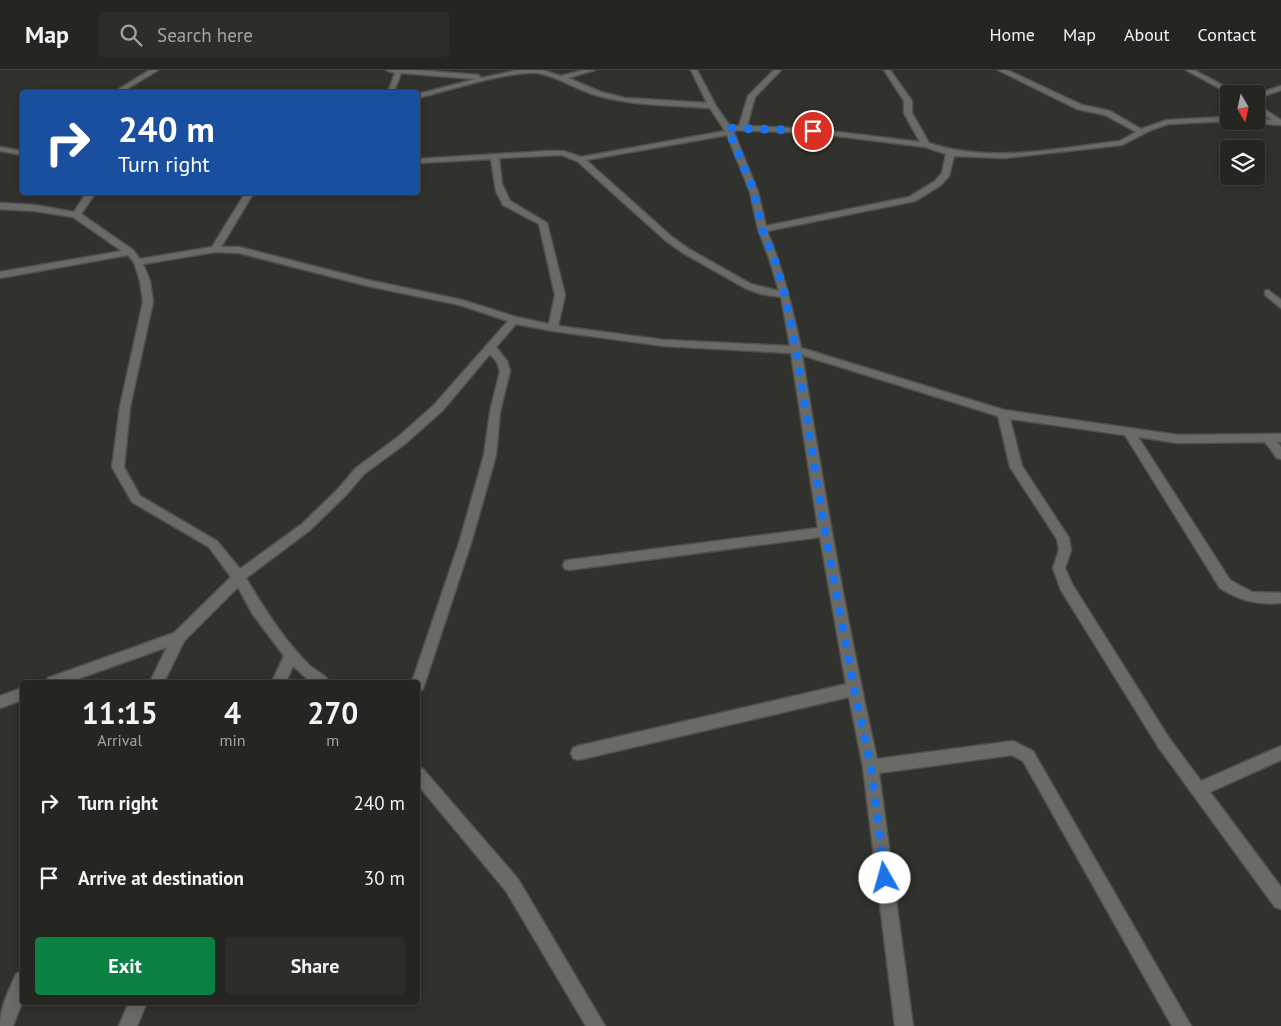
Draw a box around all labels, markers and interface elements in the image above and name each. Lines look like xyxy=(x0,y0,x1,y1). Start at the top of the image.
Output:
search box xyxy=(99,12,449,57)
text: Map xyxy=(25,19,69,50)
icon: search xyxy=(117,21,145,49)
text: Search here xyxy=(157,23,253,47)
text: Home xyxy=(989,23,1035,46)
text: Map xyxy=(1063,23,1096,46)
text: About xyxy=(1124,23,1170,46)
text: Contact xyxy=(1198,23,1256,46)
north arrow xyxy=(1220,85,1265,130)
map controls xyxy=(1220,85,1265,185)
text: 240 m xyxy=(118,106,215,152)
icon: right xyxy=(35,110,100,175)
pin xyxy=(792,110,834,152)
icon: arrive xyxy=(799,117,827,145)
button: layers xyxy=(1220,140,1265,185)
text: Turn right xyxy=(118,150,210,178)
text: 11:15 xyxy=(82,693,158,732)
text: 4 xyxy=(224,693,241,732)
text: 270 xyxy=(307,693,358,732)
text: Arrival xyxy=(97,730,142,750)
text: min xyxy=(220,730,246,750)
text: m xyxy=(326,730,339,750)
icon: right xyxy=(35,789,63,817)
text: Turn right xyxy=(78,791,158,815)
text: 240 m xyxy=(353,791,405,815)
position arrow xyxy=(858,851,910,903)
icon: arrive xyxy=(35,864,63,892)
text: Arrive at destination xyxy=(78,866,244,890)
text: 30 m xyxy=(364,866,405,890)
button: Exit xyxy=(35,937,215,995)
button: Share xyxy=(225,937,405,995)

